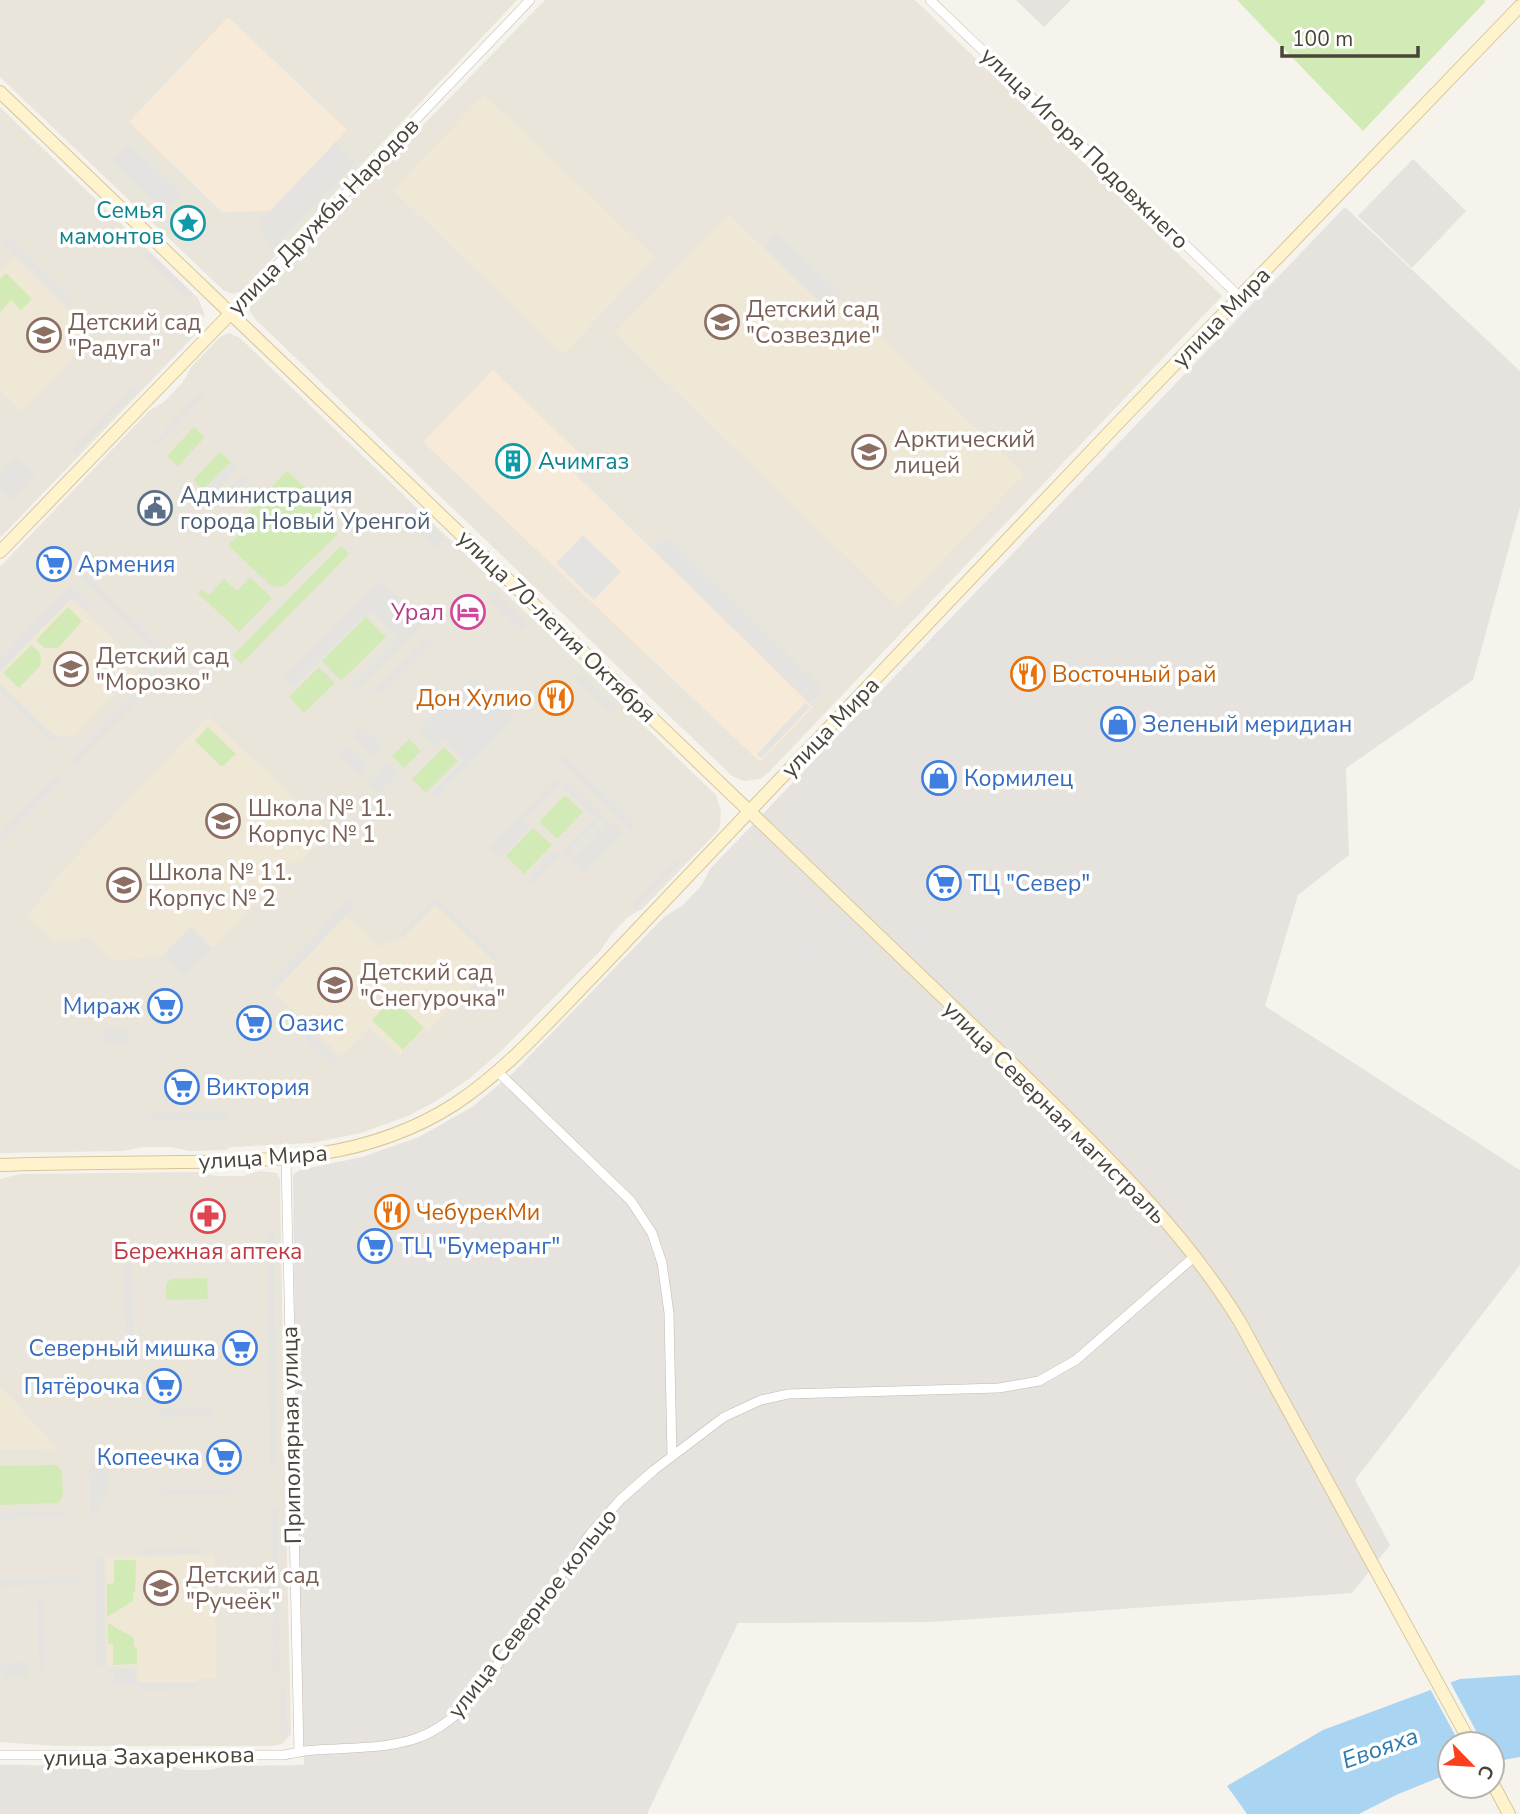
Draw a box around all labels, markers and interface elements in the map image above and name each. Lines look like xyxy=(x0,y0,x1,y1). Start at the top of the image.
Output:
scale bar xyxy=(1282,14,1418,58)
text: 100 m xyxy=(1292,25,1353,53)
street label: улица Игоря Подовжнего xyxy=(974,40,1196,256)
street label: улица Дружбы Народов xyxy=(221,111,426,322)
place label: Семья мамонтов xyxy=(59,195,164,252)
place icon: Семья мамонтов xyxy=(169,204,207,242)
street label: улица Мира xyxy=(1165,260,1277,375)
place label: Детский сад "Созвездие" xyxy=(746,294,880,351)
school or university icon: Детский сад "Созвездие" xyxy=(703,303,741,341)
place label: Детский сад "Радуга" xyxy=(68,307,201,364)
school or university icon: Детский сад "Радуга" xyxy=(25,316,63,354)
place label: Арктический лицей xyxy=(894,424,1035,481)
school or university icon: Арктический лицей xyxy=(850,433,888,471)
building icon: Ачимгаз xyxy=(494,442,532,480)
place label: Ачимгаз xyxy=(538,446,629,477)
place label: Администрация города Новый Уренгой xyxy=(180,480,431,537)
public building icon: Администрация города Новый Уренгой xyxy=(136,489,174,527)
street label: улица 70-летия Октября xyxy=(450,523,663,730)
supermarket icon: Армения xyxy=(35,545,73,583)
place label: Армения xyxy=(78,549,175,580)
hotel icon: Урал xyxy=(449,593,487,631)
place label: Урал xyxy=(390,597,444,628)
place label: Детский сад "Морозко" xyxy=(96,641,229,698)
school or university icon: Детский сад "Морозко" xyxy=(52,650,90,688)
restaurant icon: Восточный рай xyxy=(1009,655,1047,693)
place label: Восточный рай xyxy=(1052,659,1216,690)
street label: улица Мира xyxy=(774,670,886,785)
restaurant icon: Дон Хулио xyxy=(537,679,575,717)
place label: Дон Хулио xyxy=(416,683,532,714)
shop icon: Зеленый меридиан xyxy=(1099,705,1137,743)
place label: Зеленый меридиан xyxy=(1142,709,1352,740)
shop icon: Кормилец xyxy=(920,759,958,797)
place label: Кормилец xyxy=(964,763,1074,794)
place label: Школа № 11. Корпус № 1 xyxy=(248,793,392,850)
school or university icon: Школа № 11. Корпус № 1 xyxy=(204,802,242,840)
place label: Школа № 11. Корпус № 2 xyxy=(148,857,292,914)
supermarket icon: ТЦ "Север" xyxy=(925,864,963,902)
school or university icon: Школа № 11. Корпус № 2 xyxy=(105,866,143,904)
place label: ТЦ "Север" xyxy=(968,868,1090,899)
place label: Детский сад "Снегурочка" xyxy=(360,957,505,1014)
school or university icon: Детский сад "Снегурочка" xyxy=(316,966,354,1004)
supermarket icon: Мираж xyxy=(146,987,184,1025)
place label: Мираж xyxy=(63,991,141,1022)
street label: улица Северная магистраль xyxy=(936,994,1173,1231)
supermarket icon: Оазис xyxy=(235,1004,273,1042)
place label: Оазис xyxy=(278,1008,344,1039)
supermarket icon: Виктория xyxy=(163,1068,201,1106)
place label: Виктория xyxy=(206,1072,310,1103)
street label: улица Мира xyxy=(198,1138,329,1177)
restaurant icon: ЧебурекМи xyxy=(373,1193,411,1231)
pharmacy icon: Бережная аптека xyxy=(189,1197,227,1235)
place label: ЧебурекМи xyxy=(416,1197,540,1228)
supermarket icon: ТЦ "Бумеранг" xyxy=(356,1227,394,1265)
place label: ТЦ "Бумеранг" xyxy=(400,1231,560,1262)
place label: Бережная аптека xyxy=(114,1236,302,1267)
street label: Приполярная улица xyxy=(274,1326,309,1544)
supermarket icon: Северный мишка xyxy=(221,1329,259,1367)
place label: Северный мишка xyxy=(29,1333,216,1364)
supermarket icon: Пятёрочка xyxy=(145,1367,183,1405)
place label: Пятёрочка xyxy=(24,1371,140,1402)
supermarket icon: Копеечка xyxy=(205,1438,243,1476)
place label: Копеечка xyxy=(97,1442,200,1473)
street label: улица Северное кольцо xyxy=(441,1502,624,1725)
place label: Детский сад "Ручеёк" xyxy=(186,1560,319,1617)
school or university icon: Детский сад "Ручеёк" xyxy=(142,1569,180,1607)
water label: Евояха xyxy=(1337,1719,1423,1777)
north arrow xyxy=(1436,1730,1506,1800)
street label: улица Захаренкова xyxy=(43,1739,255,1774)
text: С xyxy=(1471,1760,1500,1783)

